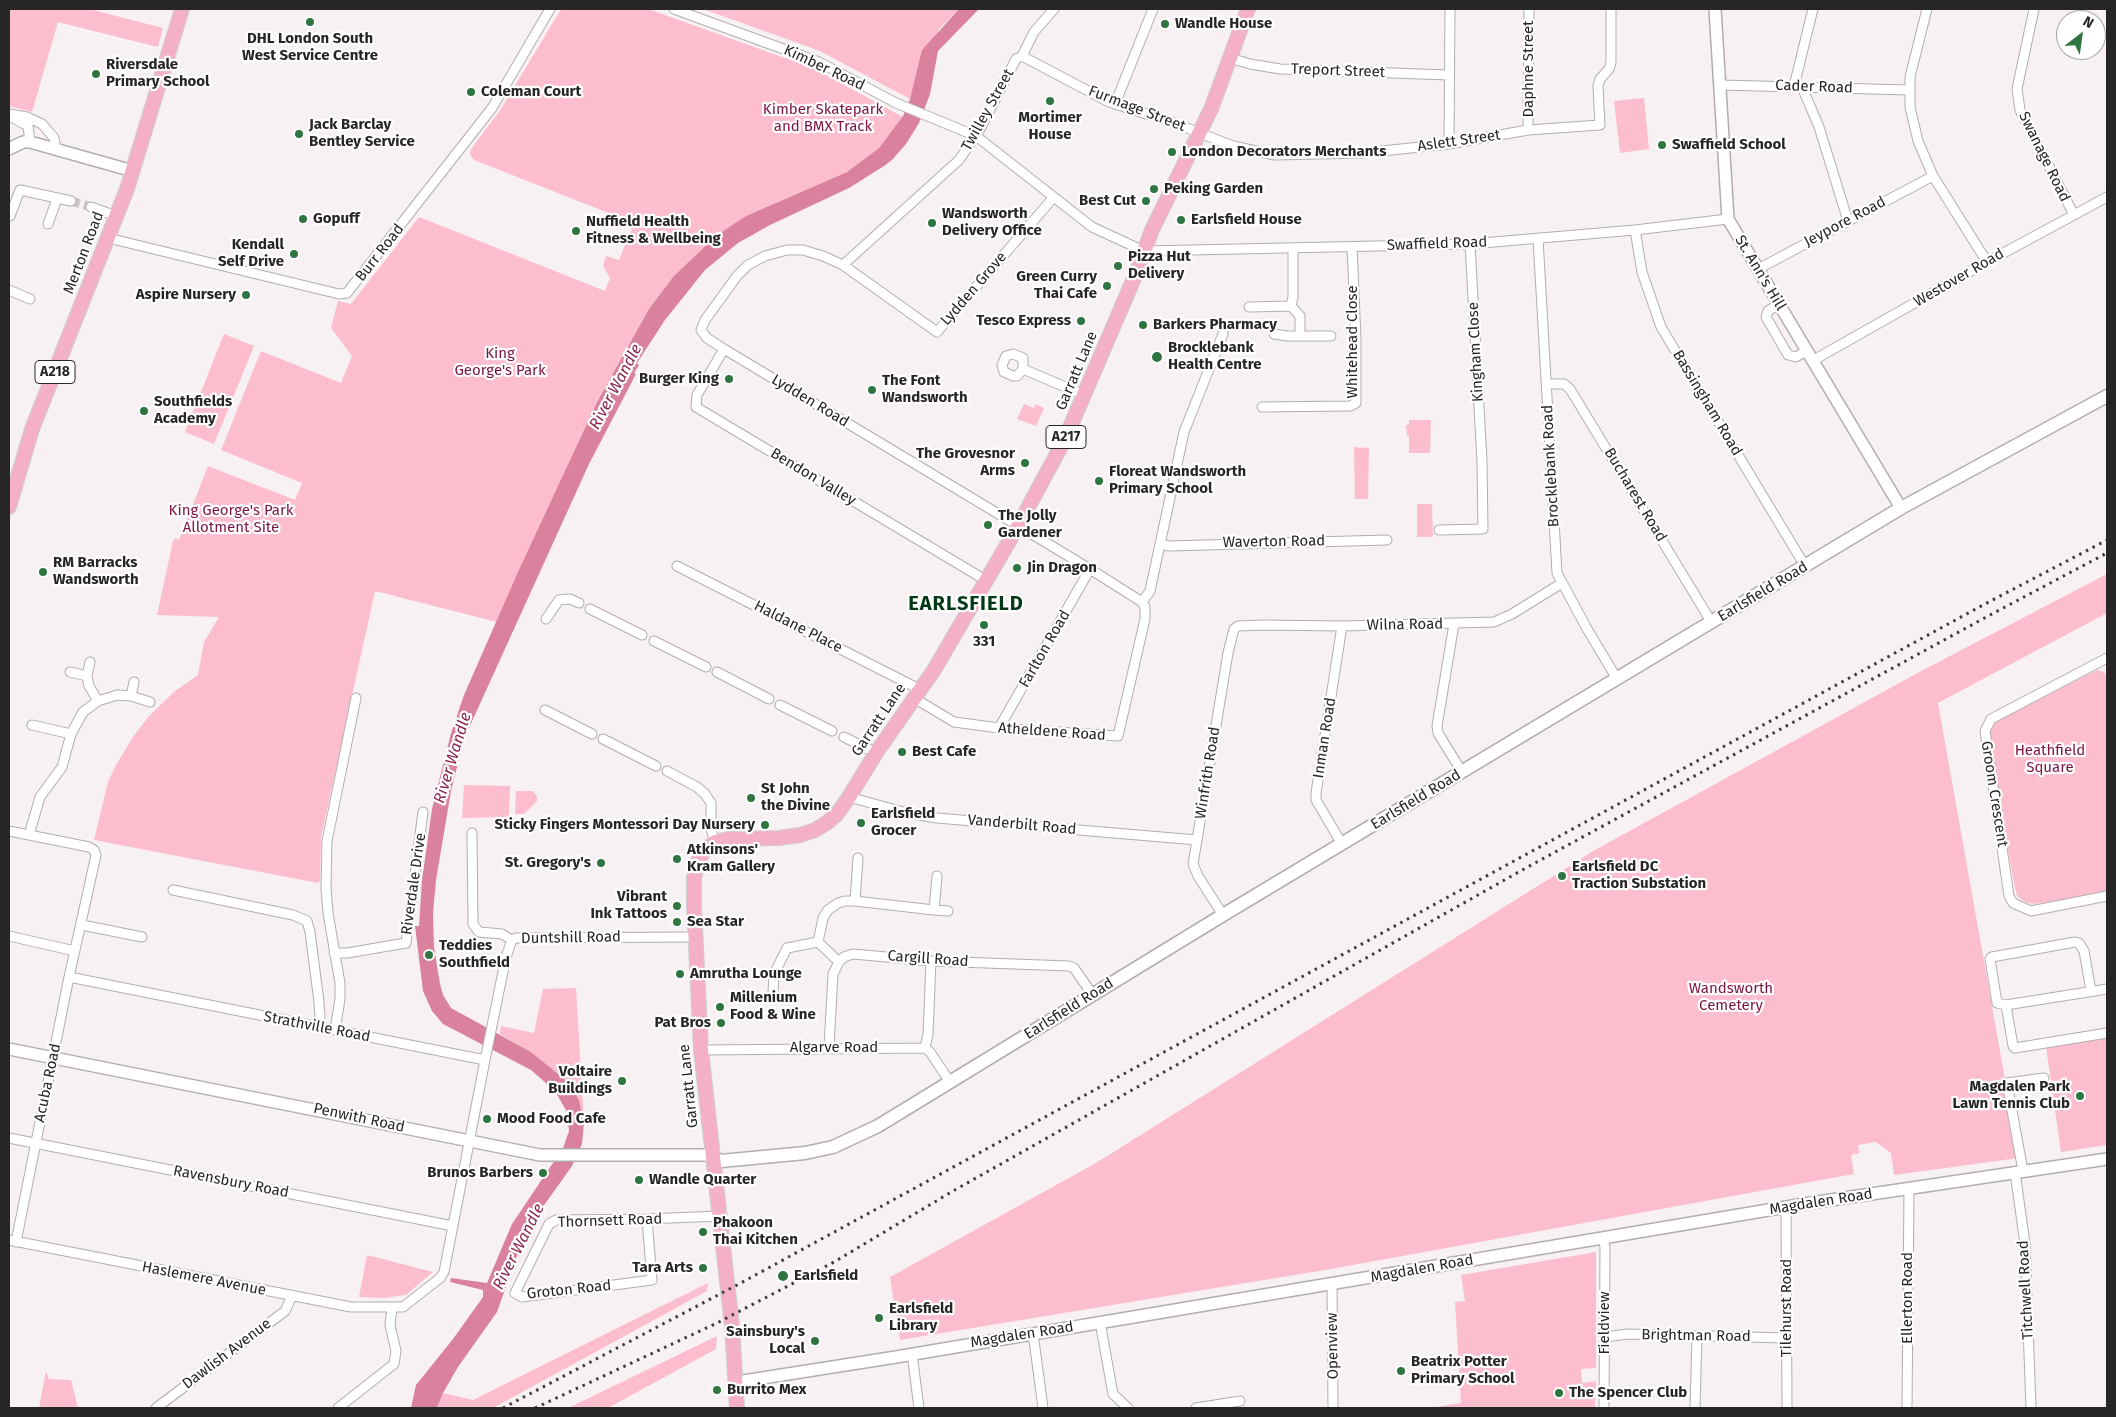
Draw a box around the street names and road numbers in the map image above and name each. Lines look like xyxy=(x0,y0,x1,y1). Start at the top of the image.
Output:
street label: Daphne Street xyxy=(1520,20,1538,118)
street label: Kimber Road xyxy=(781,41,867,95)
street label: Treport Street xyxy=(1291,60,1385,82)
street label: Twilley Street xyxy=(958,66,1018,154)
street label: Cader Road xyxy=(1775,77,1853,97)
street label: Furmage Street xyxy=(1086,82,1188,136)
street label: Swanage Road xyxy=(2014,109,2074,205)
street label: Aslett Street xyxy=(1416,126,1502,156)
street label: Jeypore Road xyxy=(1801,193,1889,251)
street label: Merton Road xyxy=(60,209,108,297)
street label: Burr Road xyxy=(352,221,408,285)
street label: St. Ann's Hill xyxy=(1731,232,1789,314)
street label: Swaffield Road xyxy=(1386,233,1488,255)
street label: Westover Road xyxy=(1911,245,2007,311)
street label: Lydden Grove xyxy=(937,249,1011,329)
street label: Whitehead Close xyxy=(1344,285,1362,399)
street label: Kingham Close xyxy=(1464,302,1488,402)
street label: Garratt Lane xyxy=(1052,329,1102,413)
street label: Bassingham Road xyxy=(1668,347,1746,459)
road number: A218 xyxy=(35,361,75,384)
street label: Lydden Road xyxy=(768,371,852,431)
street label: Brocklebank Road xyxy=(1539,404,1563,528)
road number: A217 xyxy=(1046,426,1086,448)
street label: Bendon Valley xyxy=(767,444,859,510)
street label: Bucharest Road xyxy=(1600,445,1670,545)
street label: Waverton Road xyxy=(1223,532,1325,552)
street label: Earlsfield Road xyxy=(1715,558,1811,626)
street label: Haldane Place xyxy=(751,597,845,657)
street label: Farlton Road xyxy=(1016,607,1074,691)
street label: Wilna Road xyxy=(1367,615,1443,635)
street label: Garratt Lane xyxy=(848,680,910,760)
street label: Inman Road xyxy=(1310,696,1340,780)
street label: Atheldene Road xyxy=(998,719,1106,745)
street label: Winfrith Road xyxy=(1192,726,1224,820)
street label: Groom Crescent xyxy=(1977,740,2011,848)
street label: Earlsfield Road xyxy=(1368,766,1464,834)
street label: Vanderbilt Road xyxy=(967,811,1077,839)
street label: Riverdale Drive xyxy=(398,832,430,936)
street label: Duntshill Road xyxy=(521,928,621,948)
street label: Cargill Road xyxy=(887,947,969,971)
street label: Earlsfield Road xyxy=(1021,974,1117,1044)
street label: Strathville Road xyxy=(262,1008,372,1046)
street label: Algarve Road xyxy=(790,1039,878,1057)
street label: Acuba Road xyxy=(31,1042,65,1124)
street label: Garratt Lane xyxy=(676,1043,702,1129)
street label: Penwith Road xyxy=(312,1100,406,1136)
street label: Ravensbury Road xyxy=(172,1162,290,1202)
street label: Magdalen Road xyxy=(1768,1185,1874,1219)
street label: Thornsett Road xyxy=(557,1210,663,1232)
street label: Titchwell Road xyxy=(2014,1240,2038,1340)
street label: Magdalen Road xyxy=(1369,1251,1475,1287)
street label: Ellerton Road xyxy=(1899,1252,1917,1344)
street label: Haslemere Avenue xyxy=(140,1258,268,1300)
street label: Tilehurst Road xyxy=(1778,1259,1796,1357)
street label: Groton Road xyxy=(526,1277,612,1303)
street label: Fieldview xyxy=(1596,1291,1614,1355)
street label: Openview xyxy=(1323,1313,1343,1379)
street label: Dawlish Avenue xyxy=(179,1315,275,1393)
street label: Magdalen Road xyxy=(969,1318,1075,1352)
street label: Brightman Road xyxy=(1641,1326,1751,1346)

